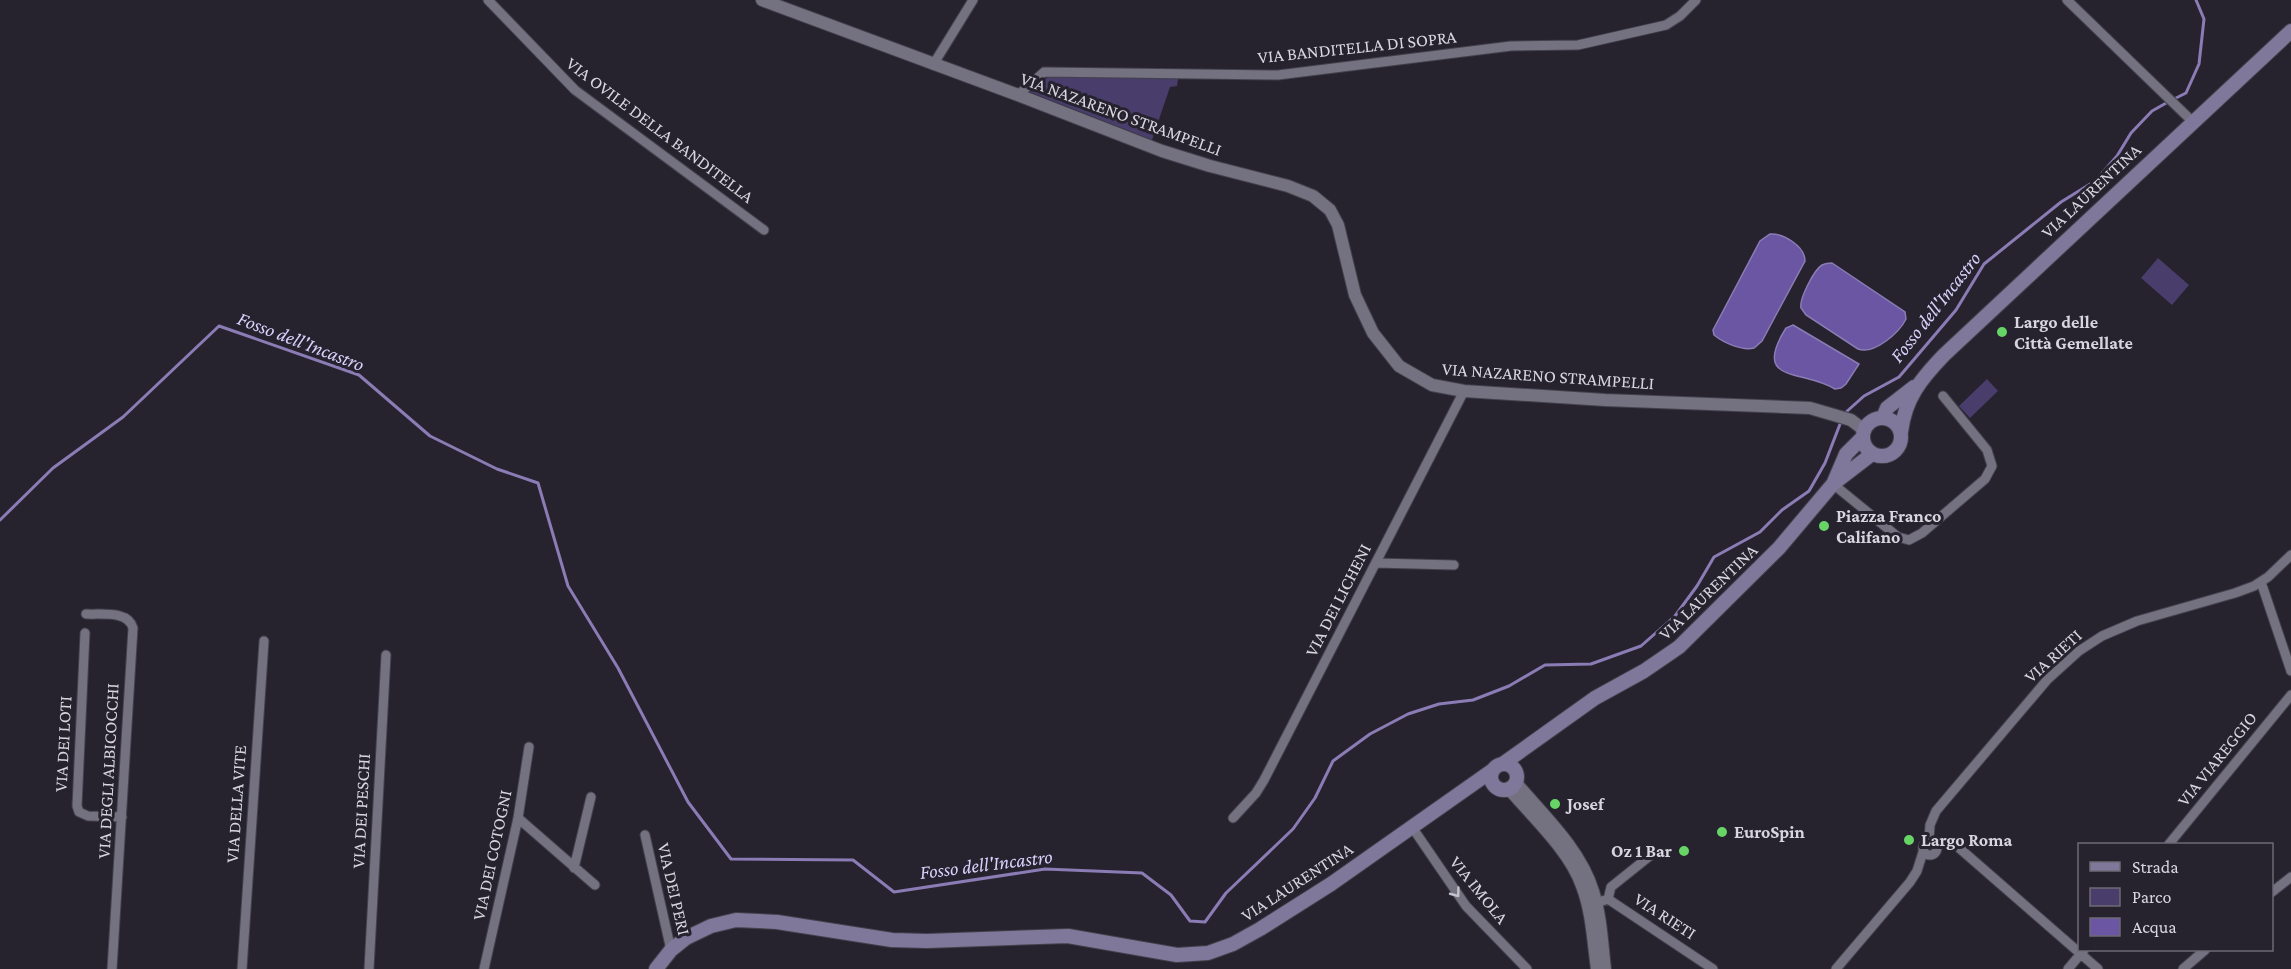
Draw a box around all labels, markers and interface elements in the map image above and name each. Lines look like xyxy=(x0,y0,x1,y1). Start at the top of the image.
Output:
street label: VIA BANDITELLA DI SOPRA xyxy=(1257,27,1458,67)
street label: VIA OVILE DELLA BANDITELLA xyxy=(562,53,758,207)
street label: VIA NAZARENO STRAMPELLI xyxy=(1018,68,1224,160)
street label: VIA LAURENTINA xyxy=(2037,139,2146,242)
water label: Fosso dell'Incastro xyxy=(1885,248,1985,366)
water label: Fosso dell'Incastro xyxy=(235,307,367,375)
place label: Largo delle Città Gemellate xyxy=(2014,312,2133,353)
marker: Largo delle Città Gemellate xyxy=(1995,325,2009,339)
street label: VIA NAZARENO STRAMPELLI xyxy=(1441,359,1655,393)
place label: Piazza Franco Califano xyxy=(1836,506,1941,547)
marker: Piazza Franco Califano xyxy=(1817,519,1831,533)
street label: VIA DEI LICHENI xyxy=(1301,540,1375,660)
street label: VIA LAURENTINA xyxy=(1655,540,1762,644)
street label: VIA RIETI xyxy=(2020,625,2086,687)
street label: VIA DEGLI ALBICOCCHI xyxy=(93,683,123,859)
street label: VIA DEI LOTI xyxy=(51,696,75,792)
street label: VIA VIAREGGIO xyxy=(2173,708,2261,810)
street label: VIA DELLA VITE xyxy=(222,744,250,864)
street label: VIA DEI PESCHI xyxy=(348,753,374,869)
street label: VIA DEI COTOGNI xyxy=(468,788,516,922)
place label: Josef xyxy=(1565,794,1605,814)
marker: Josef xyxy=(1548,797,1562,811)
place label: EuroSpin xyxy=(1734,822,1805,842)
marker: EuroSpin xyxy=(1715,825,1729,839)
place label: Largo Roma xyxy=(1921,830,2012,850)
marker: Largo Roma xyxy=(1902,833,1916,847)
street label: VIA LAURENTINA xyxy=(1238,838,1357,925)
street label: VIA DEI PERI xyxy=(654,841,694,937)
place label: Oz 1 Bar xyxy=(1611,841,1672,861)
legend xyxy=(2078,843,2273,951)
marker: Oz 1 Bar xyxy=(1677,844,1691,858)
water label: Fosso dell'Incastro xyxy=(918,845,1054,883)
street label: VIA IMOLA xyxy=(1446,852,1513,928)
text: Strada xyxy=(2132,857,2179,877)
one-way arrow xyxy=(1449,886,1460,897)
text: Parco xyxy=(2132,887,2171,907)
street label: VIA RIETI xyxy=(1630,889,1700,943)
text: Acqua xyxy=(2132,917,2177,937)

